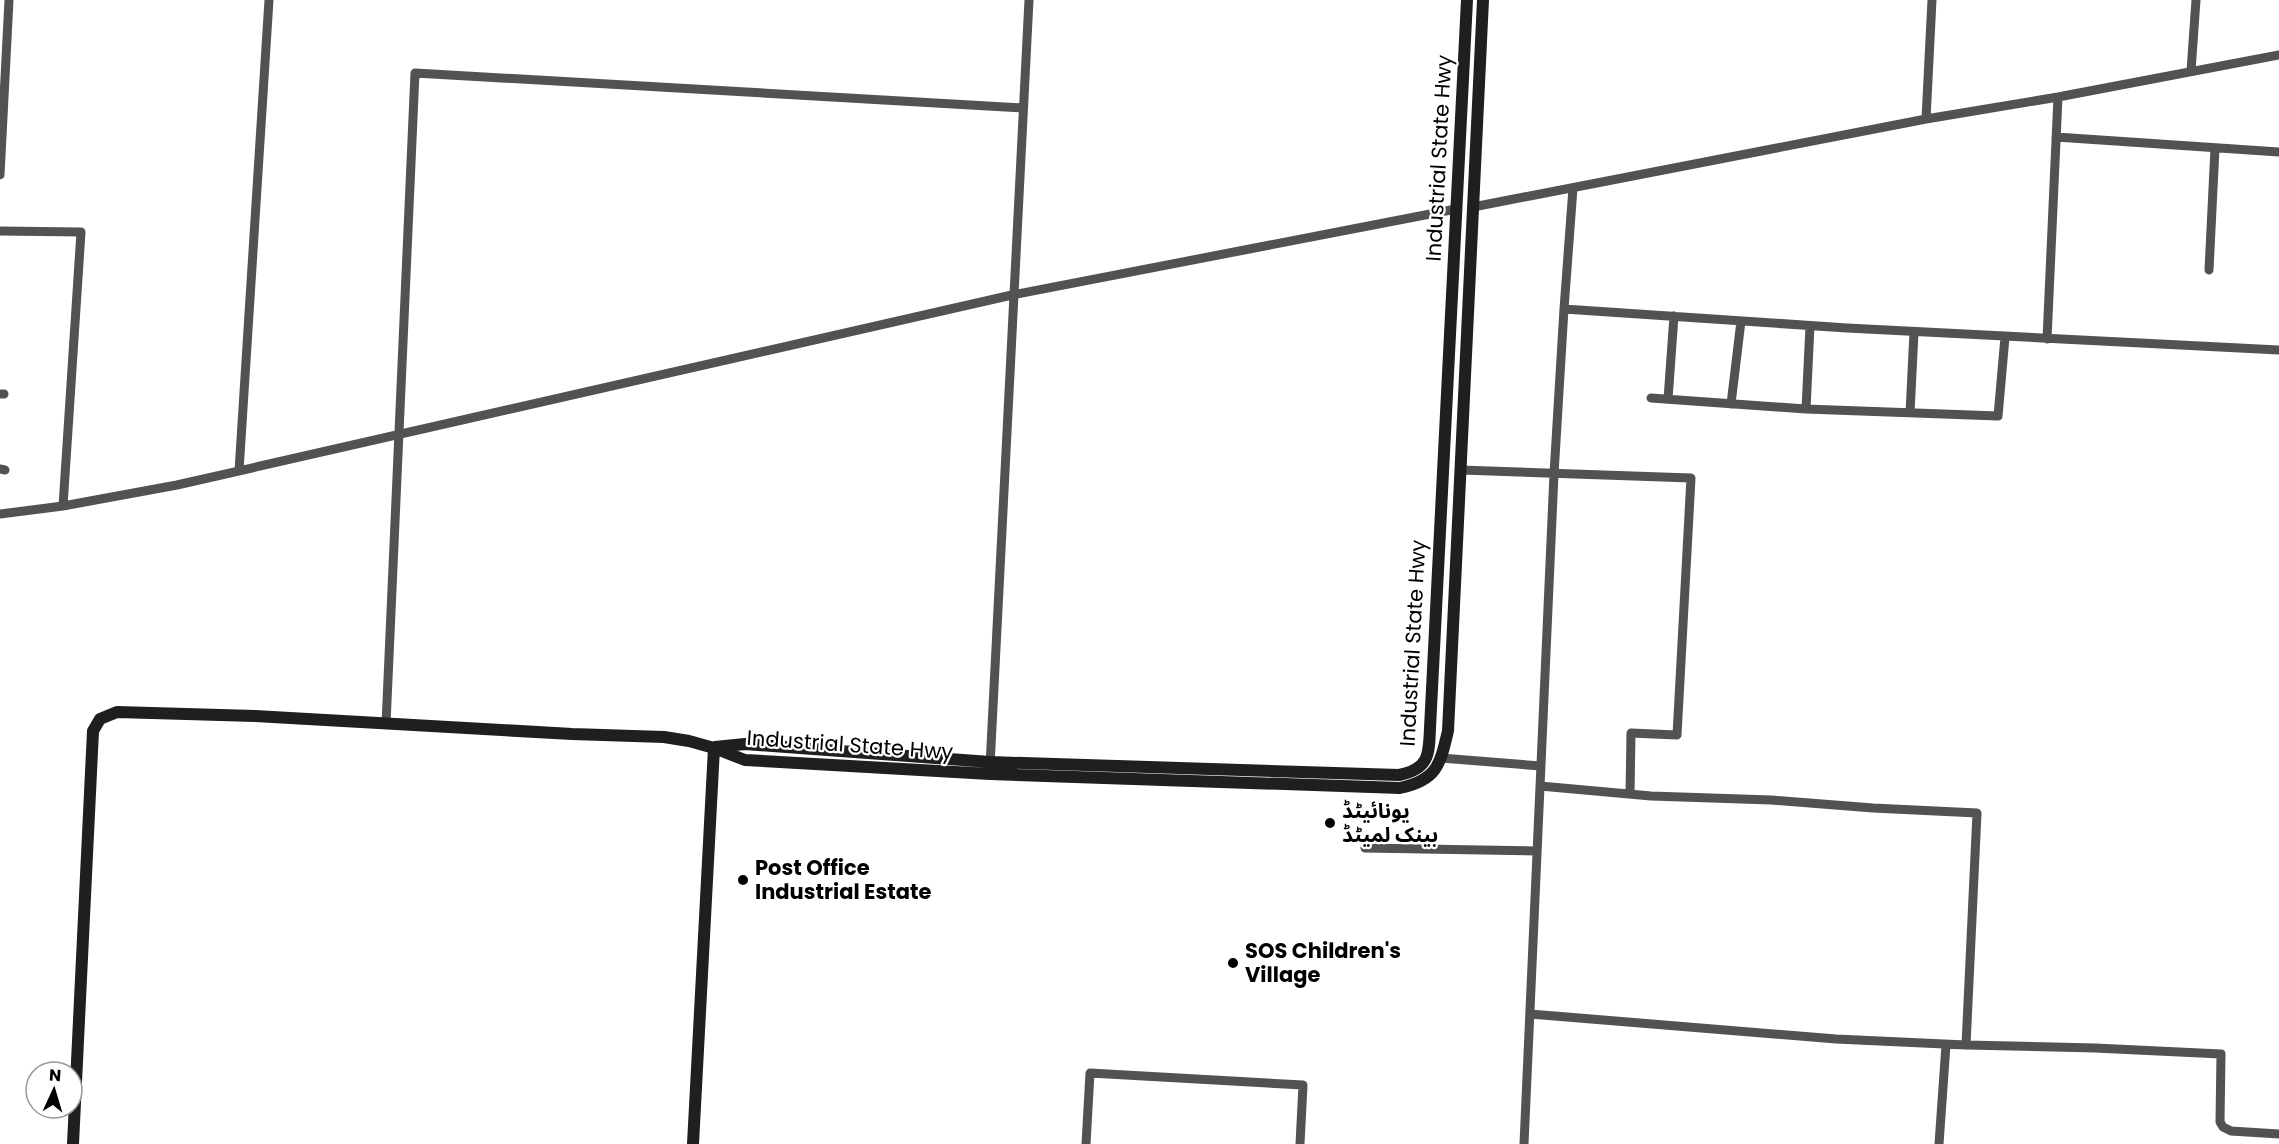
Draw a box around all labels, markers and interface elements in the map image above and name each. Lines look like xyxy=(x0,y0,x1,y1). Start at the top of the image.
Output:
street label: Industrial State Hwy xyxy=(1419,54,1458,262)
street label: Industrial State Hwy xyxy=(1393,539,1432,747)
street label: Industrial State Hwy xyxy=(746,723,954,766)
place label: یونائیٹڈ بینک لمیٹڈ xyxy=(1342,796,1438,849)
marker: یونائیٹڈ بینک لمیٹڈ xyxy=(1323,816,1337,830)
place label: Post Office Industrial Estate xyxy=(755,853,931,906)
marker: Post Office Industrial Estate xyxy=(736,873,750,887)
place label: SOS Children's Village xyxy=(1245,936,1401,989)
marker: SOS Children's Village xyxy=(1226,956,1240,970)
north arrow xyxy=(24,1060,84,1120)
text: N xyxy=(48,1064,62,1087)

